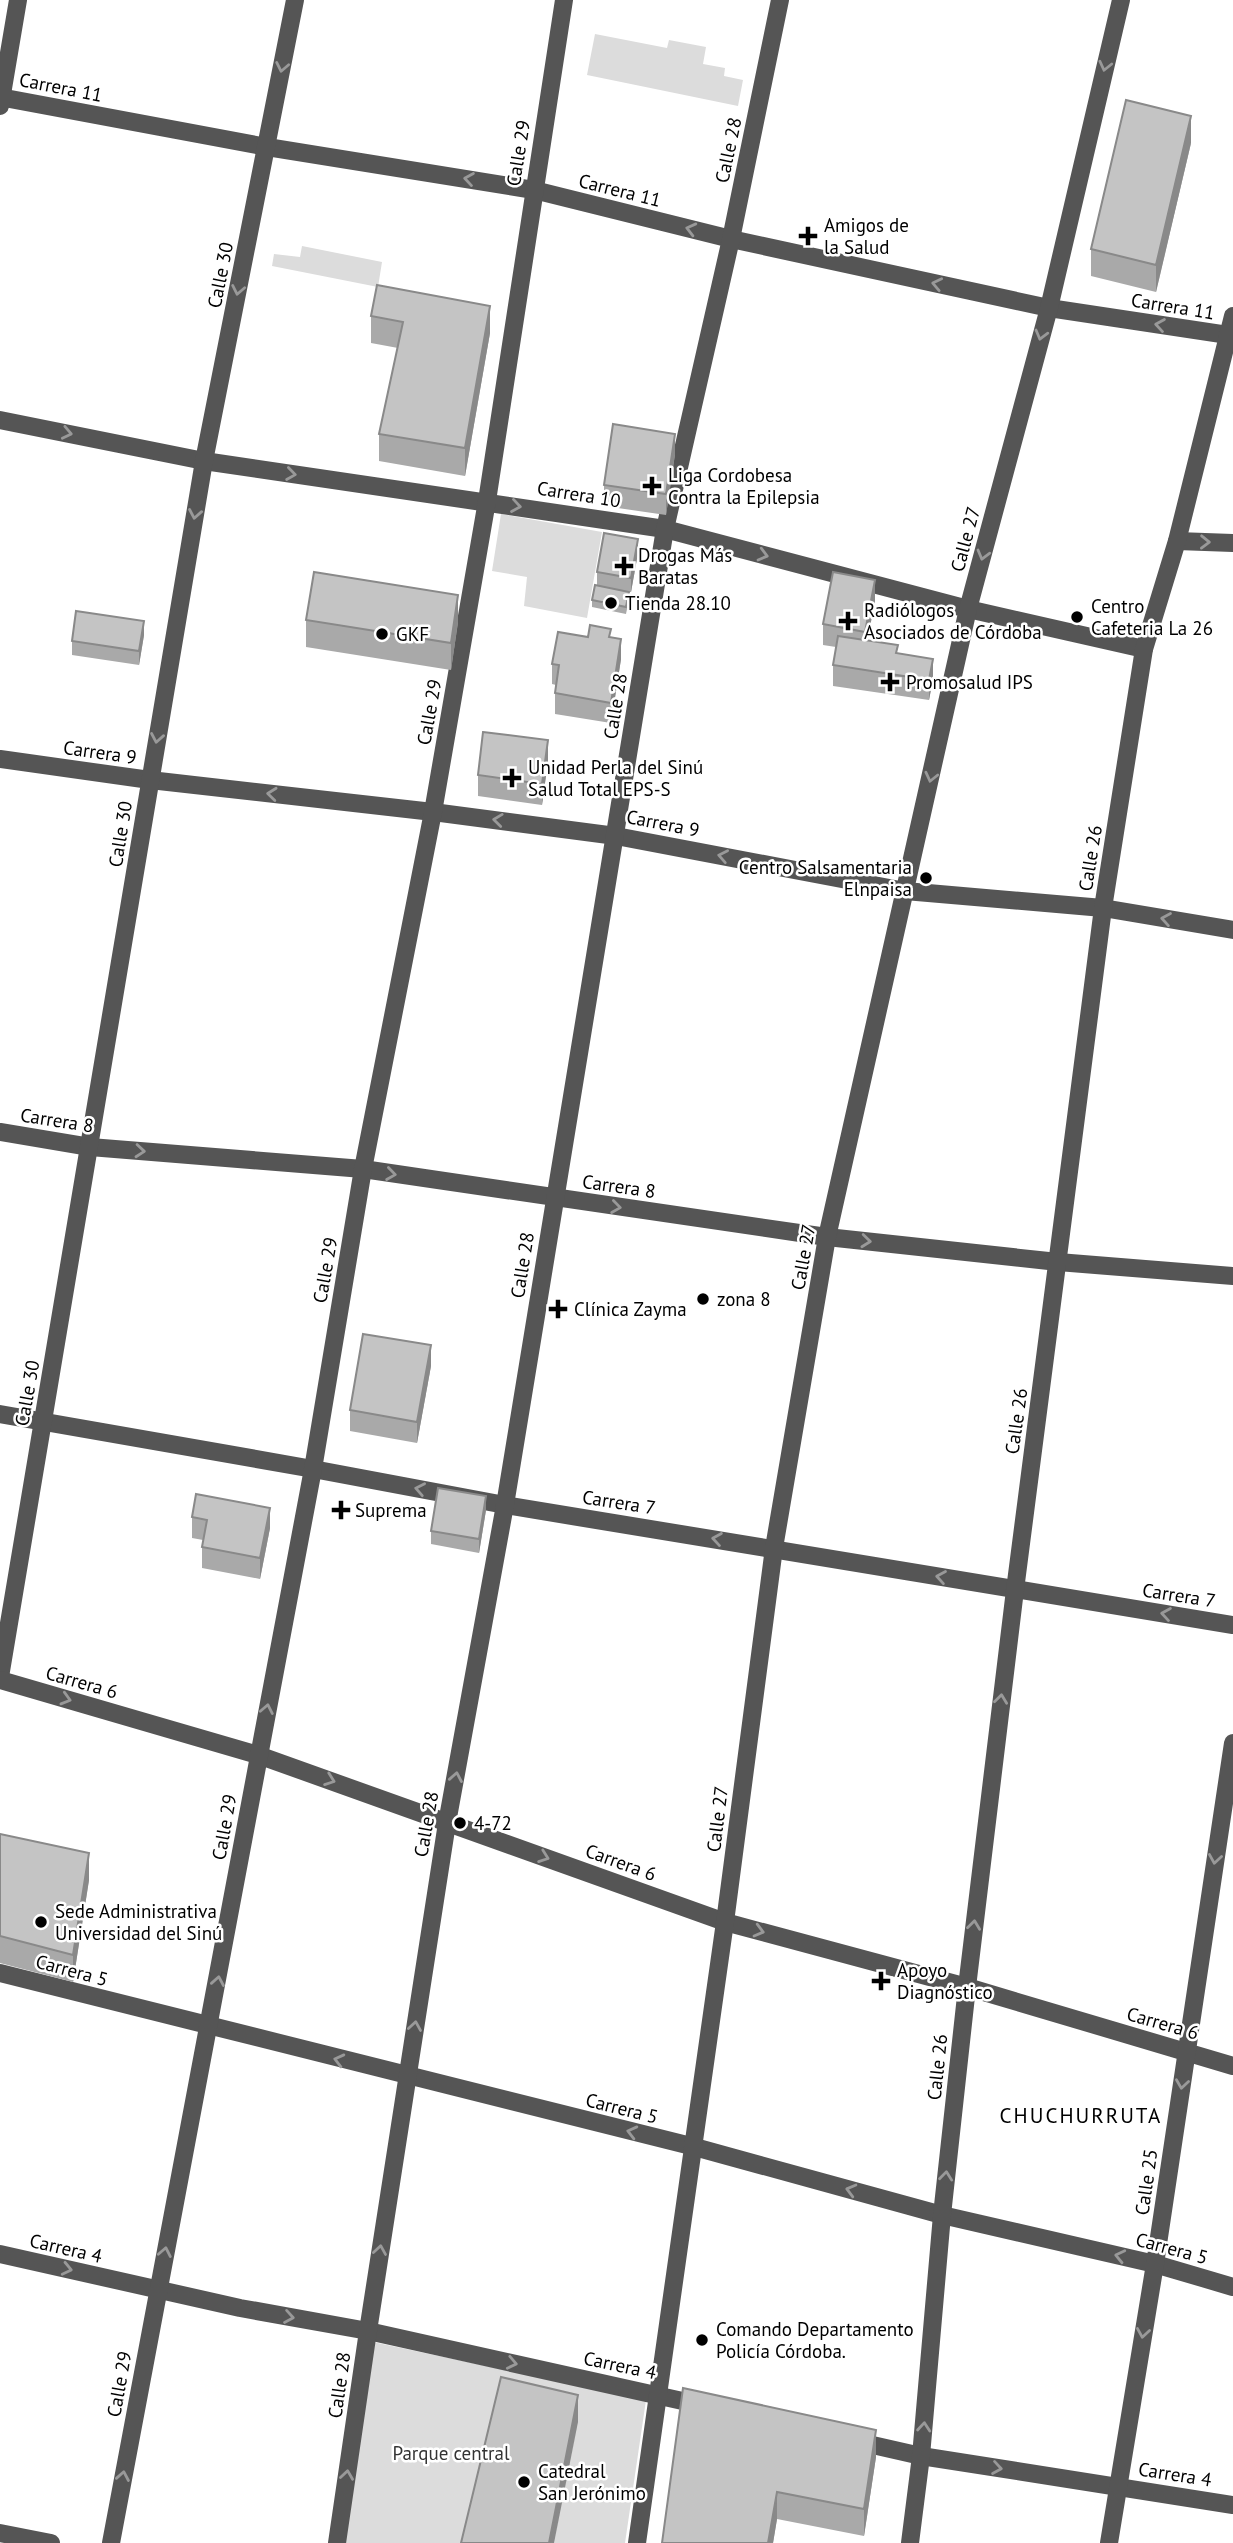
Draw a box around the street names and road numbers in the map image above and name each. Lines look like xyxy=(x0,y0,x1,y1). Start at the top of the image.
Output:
street label: Carrera 11 xyxy=(17,67,105,107)
street label: Calle 28 xyxy=(709,115,747,185)
street label: Calle 29 xyxy=(501,118,535,188)
street label: Carrera 11 xyxy=(576,168,664,212)
street label: Calle 30 xyxy=(202,240,238,310)
street label: Carrera 11 xyxy=(1130,288,1216,324)
street label: Carrera 10 xyxy=(536,476,622,512)
street label: Calle 27 xyxy=(945,504,985,574)
street label: Calle 28 xyxy=(598,671,632,741)
street label: Calle 29 xyxy=(411,677,447,747)
street label: Carrera 9 xyxy=(62,735,138,769)
street label: Calle 30 xyxy=(103,799,137,869)
street label: Carrera 9 xyxy=(624,804,702,842)
street label: Calle 26 xyxy=(1073,823,1107,893)
street label: Carrera 8 xyxy=(19,1102,95,1138)
street label: Carrera 8 xyxy=(581,1169,657,1203)
street label: Calle 27 xyxy=(785,1222,821,1292)
street label: Calle 28 xyxy=(505,1230,539,1300)
street label: Calle 29 xyxy=(307,1235,343,1305)
street label: Calle 30 xyxy=(9,1358,45,1428)
street label: Calle 26 xyxy=(999,1386,1033,1456)
street label: Carrera 7 xyxy=(581,1484,657,1520)
street label: Carrera 7 xyxy=(1141,1577,1217,1613)
street label: Carrera 6 xyxy=(43,1660,121,1704)
street label: Calle 27 xyxy=(701,1785,733,1853)
street label: Calle 28 xyxy=(408,1789,444,1859)
street label: Calle 29 xyxy=(206,1792,242,1862)
street label: Carrera 6 xyxy=(582,1838,660,1886)
street label: Carrera 5 xyxy=(33,1949,111,1991)
street label: Carrera 6 xyxy=(1124,2001,1202,2045)
street label: Calle 26 xyxy=(922,2033,952,2101)
street label: Carrera 5 xyxy=(583,2087,661,2129)
street label: Calle 25 xyxy=(1129,2147,1163,2217)
street label: Carrera 5 xyxy=(1133,2227,1211,2269)
street label: Carrera 4 xyxy=(27,2228,105,2268)
street label: Carrera 4 xyxy=(581,2346,659,2384)
street label: Calle 29 xyxy=(101,2349,137,2419)
street label: Calle 28 xyxy=(322,2350,356,2420)
street label: Carrera 4 xyxy=(1137,2456,1213,2492)

